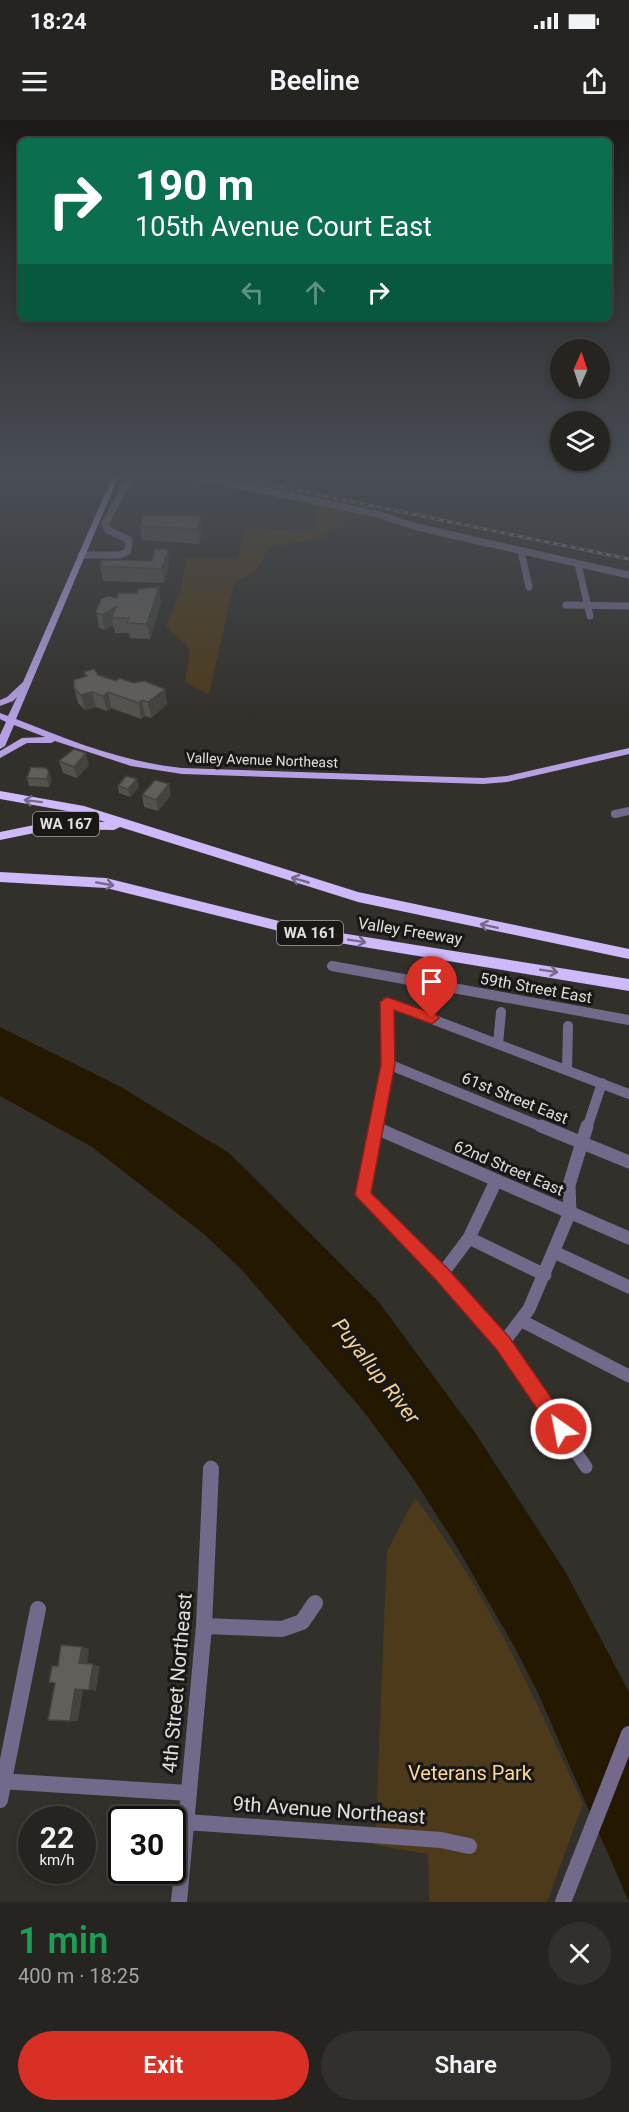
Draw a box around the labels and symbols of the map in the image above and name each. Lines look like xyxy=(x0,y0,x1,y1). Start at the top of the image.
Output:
north arrow xyxy=(550,339,610,399)
street label: Valley Avenue Northeast xyxy=(186,749,339,771)
one-way arrow xyxy=(24,795,44,806)
road number: WA 167 xyxy=(33,812,99,836)
one-way arrow xyxy=(291,874,310,885)
one-way arrow xyxy=(95,878,115,889)
street label: Valley Freeway xyxy=(357,913,464,949)
one-way arrow xyxy=(480,920,500,931)
road number: WA 161 xyxy=(277,921,343,945)
one-way arrow xyxy=(346,935,366,946)
pin xyxy=(406,956,457,1018)
one-way arrow xyxy=(539,966,558,977)
street label: 59th Street East xyxy=(478,969,594,1007)
street label: 61st Street East xyxy=(459,1068,571,1128)
street label: 62nd Street East xyxy=(451,1136,567,1200)
water label: Puyallup River xyxy=(327,1313,425,1429)
position arrow xyxy=(529,1397,593,1461)
street label: 4th Street Northeast xyxy=(157,1592,197,1774)
park label: Veterans Park xyxy=(408,1761,533,1785)
street label: 9th Avenue Northeast xyxy=(232,1791,426,1829)
speed limit sign: 30 xyxy=(108,1806,186,1884)

